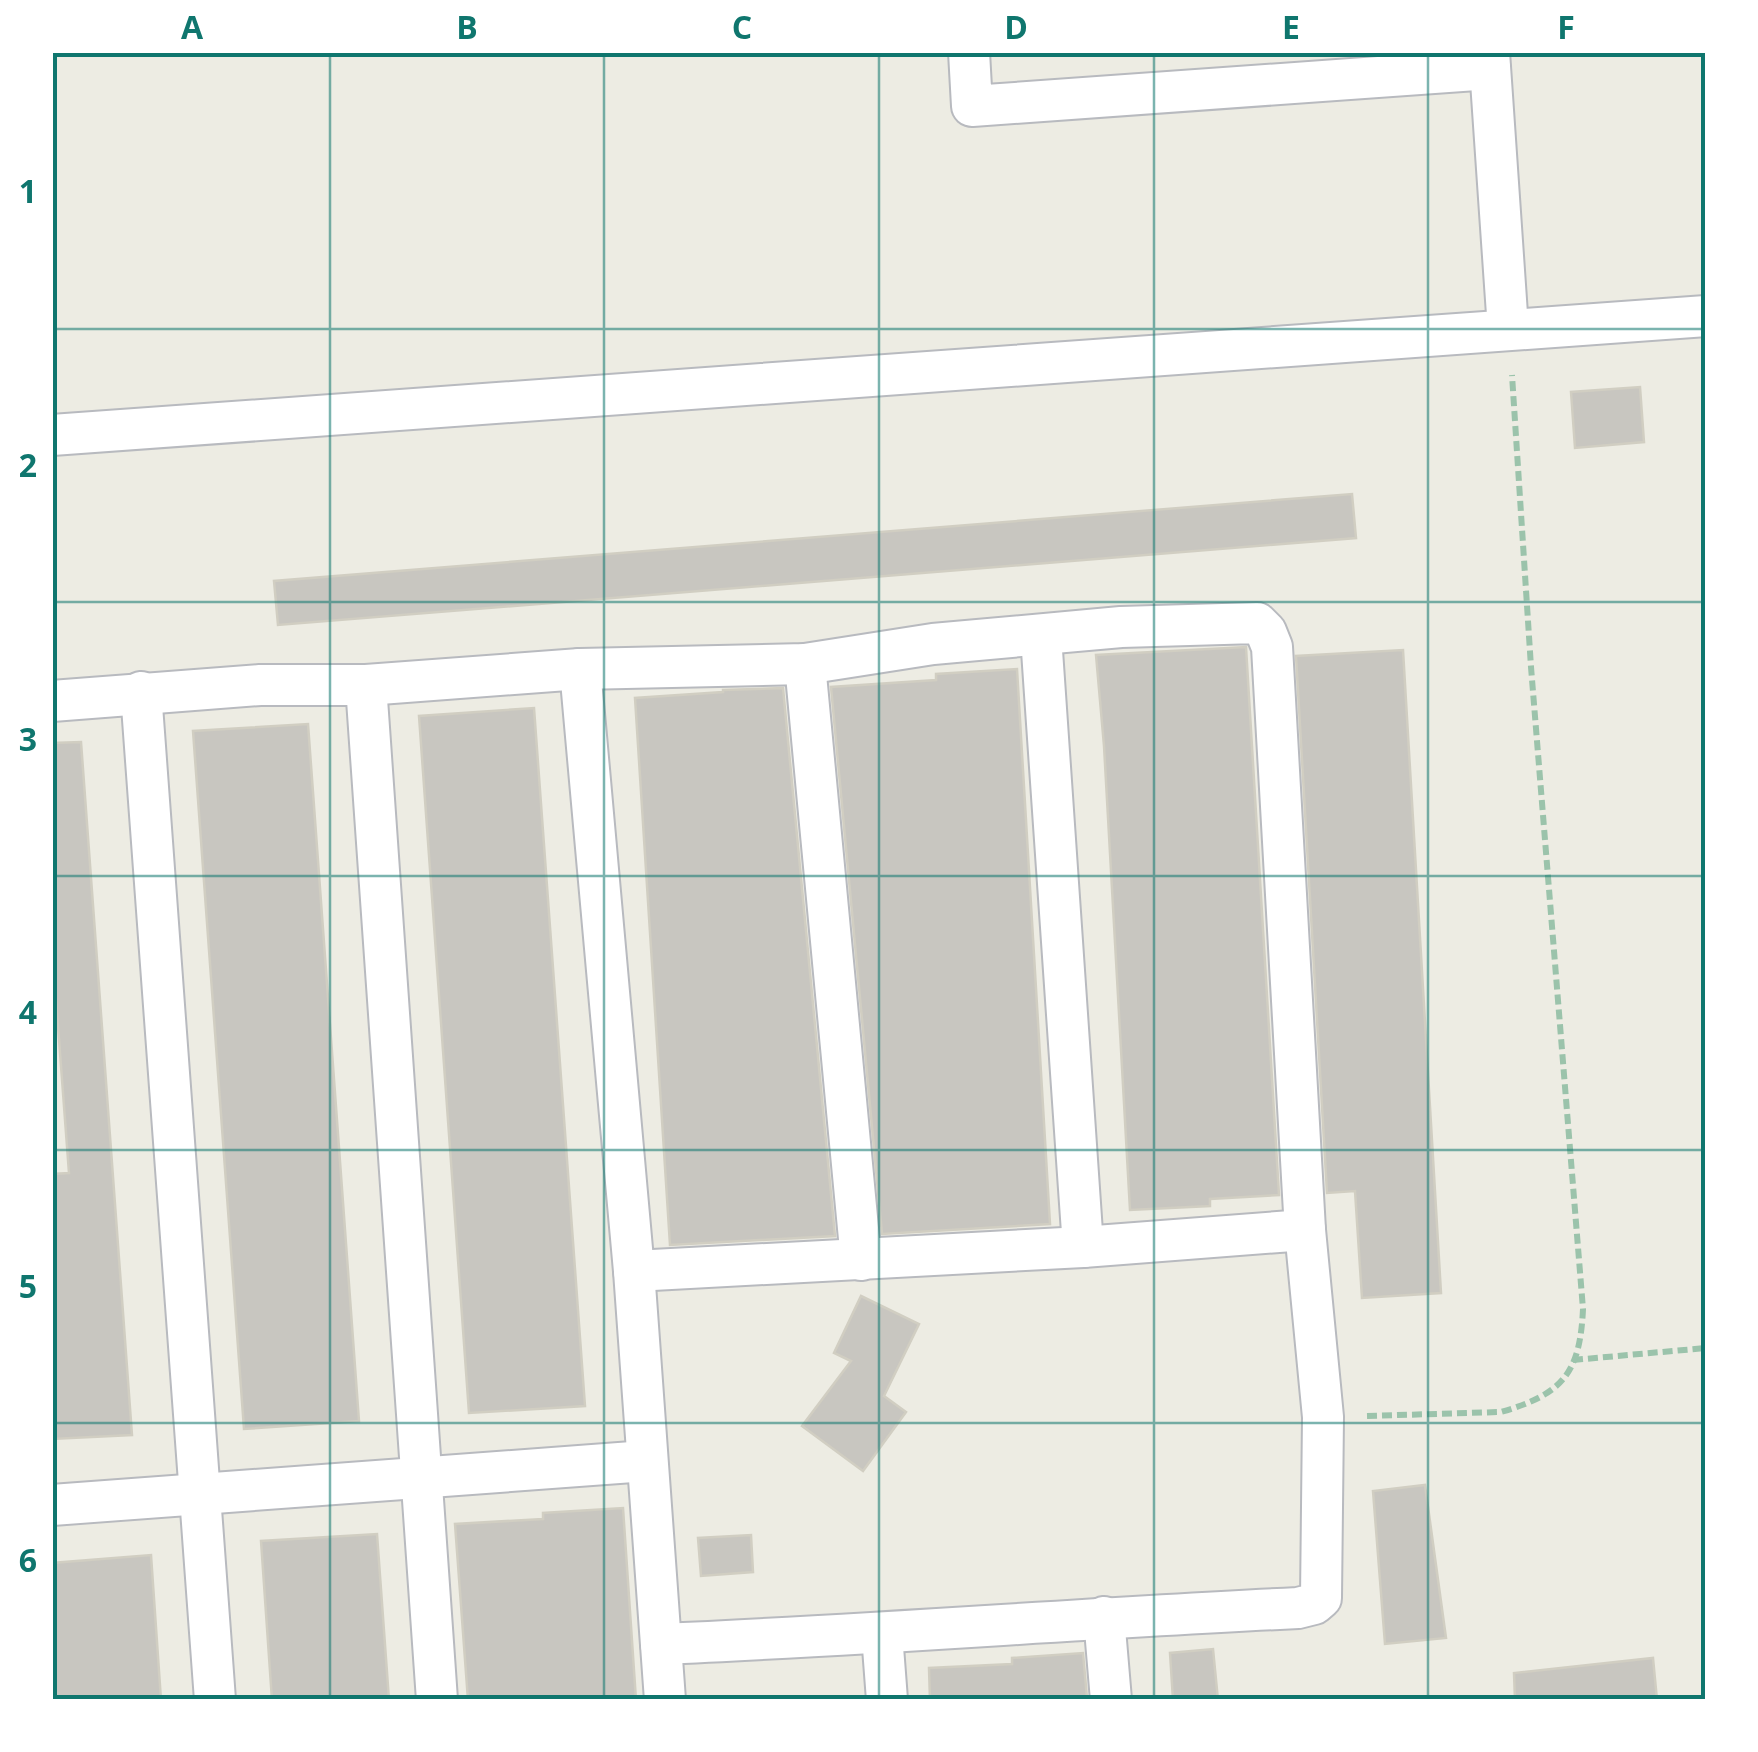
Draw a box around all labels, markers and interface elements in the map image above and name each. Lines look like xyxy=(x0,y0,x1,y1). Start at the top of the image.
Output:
text: A xyxy=(181,5,204,48)
text: B xyxy=(456,5,478,48)
text: C xyxy=(732,5,752,48)
text: D xyxy=(1004,5,1028,48)
text: E xyxy=(1282,5,1300,48)
text: F xyxy=(1557,5,1575,48)
text: 1 xyxy=(19,169,37,212)
text: 2 xyxy=(19,443,37,486)
text: 3 xyxy=(19,717,37,760)
text: 4 xyxy=(19,990,37,1033)
text: 5 xyxy=(19,1264,37,1307)
text: 6 xyxy=(19,1538,37,1581)

